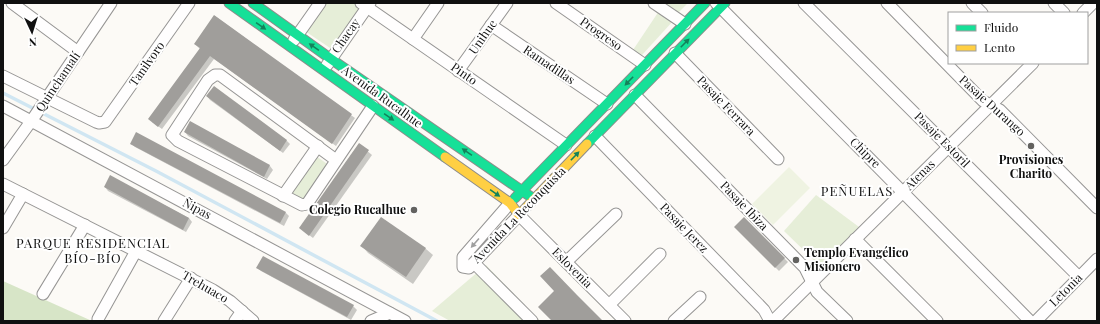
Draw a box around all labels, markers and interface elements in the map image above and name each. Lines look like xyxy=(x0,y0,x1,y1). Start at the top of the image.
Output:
north arrow xyxy=(12,12,52,52)
legend xyxy=(948,12,1088,64)
street label: Progreso xyxy=(577,13,626,54)
street label: Chacay xyxy=(327,15,363,56)
street label: Unihue xyxy=(465,16,500,57)
text: Fluido xyxy=(984,19,1019,35)
one-way arrow xyxy=(256,22,266,30)
text: N xyxy=(28,35,37,50)
street label: Tanilvoro xyxy=(125,37,168,89)
one-way arrow xyxy=(680,38,690,48)
text: Lento xyxy=(984,39,1016,55)
street label: Ramadillas xyxy=(521,41,579,87)
one-way arrow xyxy=(308,43,319,51)
street label: Quinchamalí xyxy=(31,48,83,115)
street label: Pinto xyxy=(448,58,481,88)
street label: Avenida Rucalhue xyxy=(338,61,426,131)
street label: Pasaje Durango xyxy=(956,71,1029,139)
street label: Pasaje Ferrara xyxy=(694,72,759,139)
one-way arrow xyxy=(624,76,634,86)
street label: Pasaje Estoril xyxy=(911,108,974,171)
one-way arrow xyxy=(384,113,395,121)
street label: Chipre xyxy=(847,134,884,171)
marker: Provisiones Charito xyxy=(1026,141,1036,151)
one-way arrow xyxy=(462,148,472,156)
one-way arrow xyxy=(570,151,580,161)
place label: Provisiones Charito xyxy=(999,151,1064,181)
street label: Atenas xyxy=(900,156,938,194)
street label: Avenida La Reconquista xyxy=(467,163,569,267)
street label: Pasaje Ibiza xyxy=(717,177,772,233)
district label: PEÑUELAS xyxy=(821,182,893,199)
one-way arrow xyxy=(490,189,500,197)
street label: Ñipas xyxy=(180,194,215,222)
street label: Pasaje Jerez xyxy=(657,199,713,256)
place label: Colegio Rucalhue xyxy=(309,201,406,217)
marker: Colegio Rucalhue xyxy=(409,205,419,215)
district label: PARQUE RESIDENCIAL BÍO-BÍO xyxy=(16,234,170,266)
one-way arrow xyxy=(471,239,480,248)
street label: Eslovenia xyxy=(549,244,596,291)
place label: Templo Evangélico Misionero xyxy=(804,244,909,274)
marker: Templo Evangélico Misionero xyxy=(791,255,801,265)
street label: Trehuaco xyxy=(179,266,232,306)
street label: Letonia xyxy=(1045,269,1085,309)

